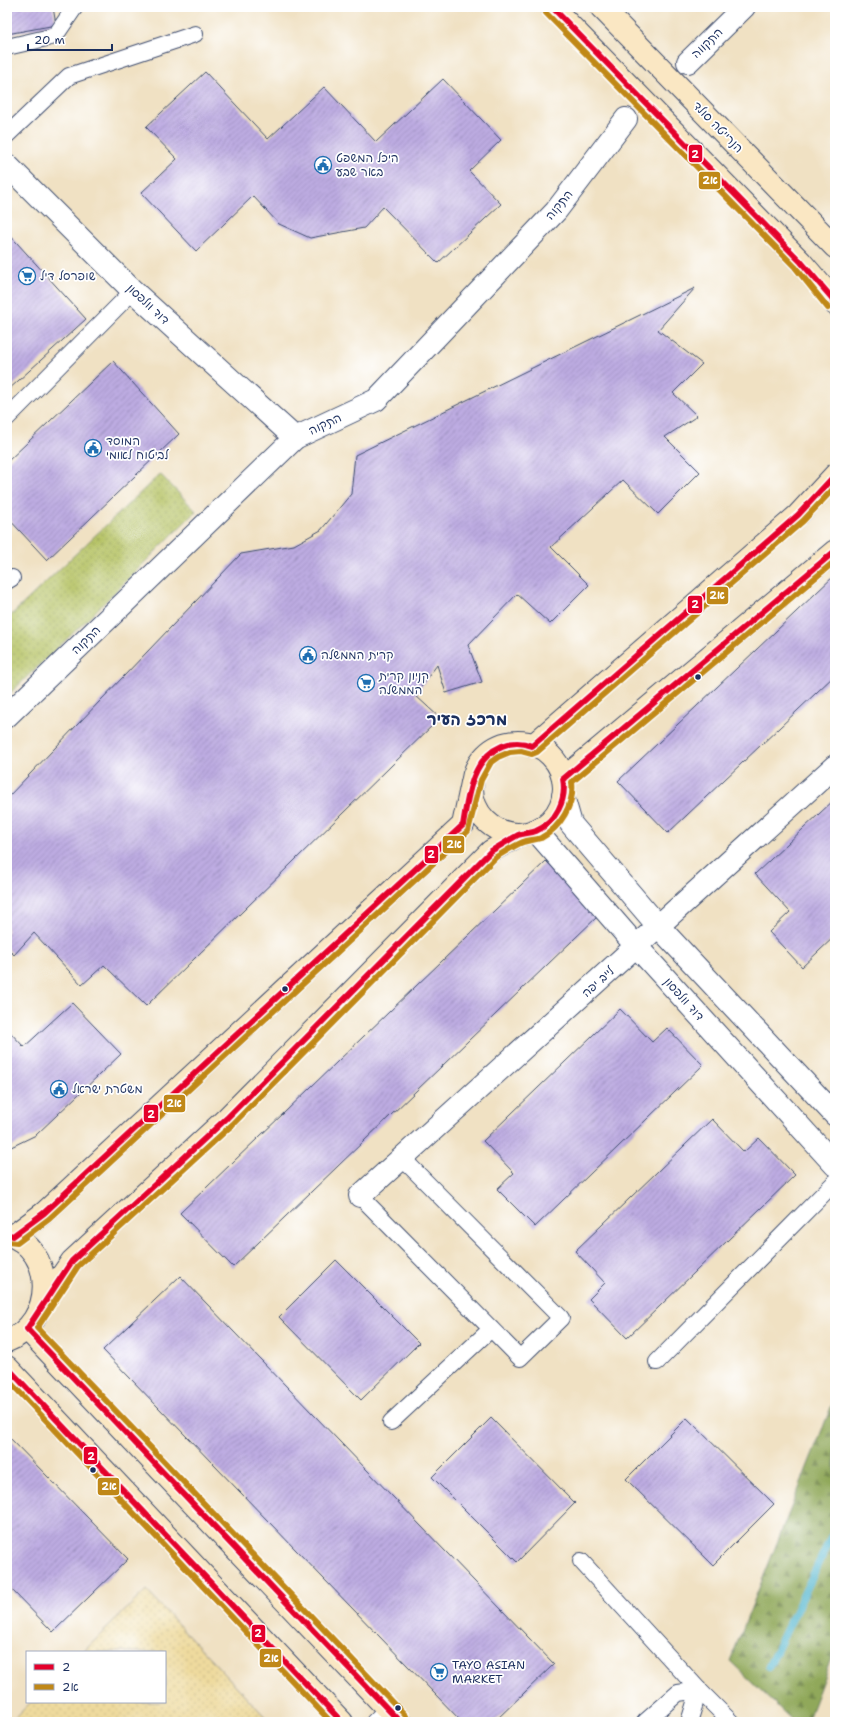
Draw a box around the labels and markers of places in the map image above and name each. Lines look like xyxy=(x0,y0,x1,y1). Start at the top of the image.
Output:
place label: היכל המשפט באר שבע xyxy=(336,150,399,180)
public building icon: היכל המשפט באר שבע xyxy=(313,155,333,175)
supermarket icon: שופרסל דיל xyxy=(17,266,37,286)
place label: שופרסל דיל xyxy=(40,268,96,284)
place label: המוסד לביטוח לאומי xyxy=(106,433,169,463)
public building icon: המוסד לביטוח לאומי xyxy=(83,438,103,458)
public building icon: קרית הממשלה xyxy=(298,645,318,665)
place label: קרית הממשלה xyxy=(321,647,394,663)
place label: קניון קרית הממשלה xyxy=(378,668,429,698)
unlabelled marker xyxy=(693,672,703,682)
supermarket icon: קניון קרית הממשלה xyxy=(356,673,376,693)
unlabelled marker xyxy=(280,984,290,994)
public building icon: משטרת ישראל xyxy=(49,1079,69,1099)
place label: משטרת ישראל xyxy=(72,1081,143,1097)
unlabelled marker xyxy=(88,1465,98,1475)
place label: TAYO ASIAN MARKET xyxy=(452,1657,525,1687)
supermarket icon: TAYO ASIAN MARKET xyxy=(429,1662,449,1682)
unlabelled marker xyxy=(393,1703,403,1713)

